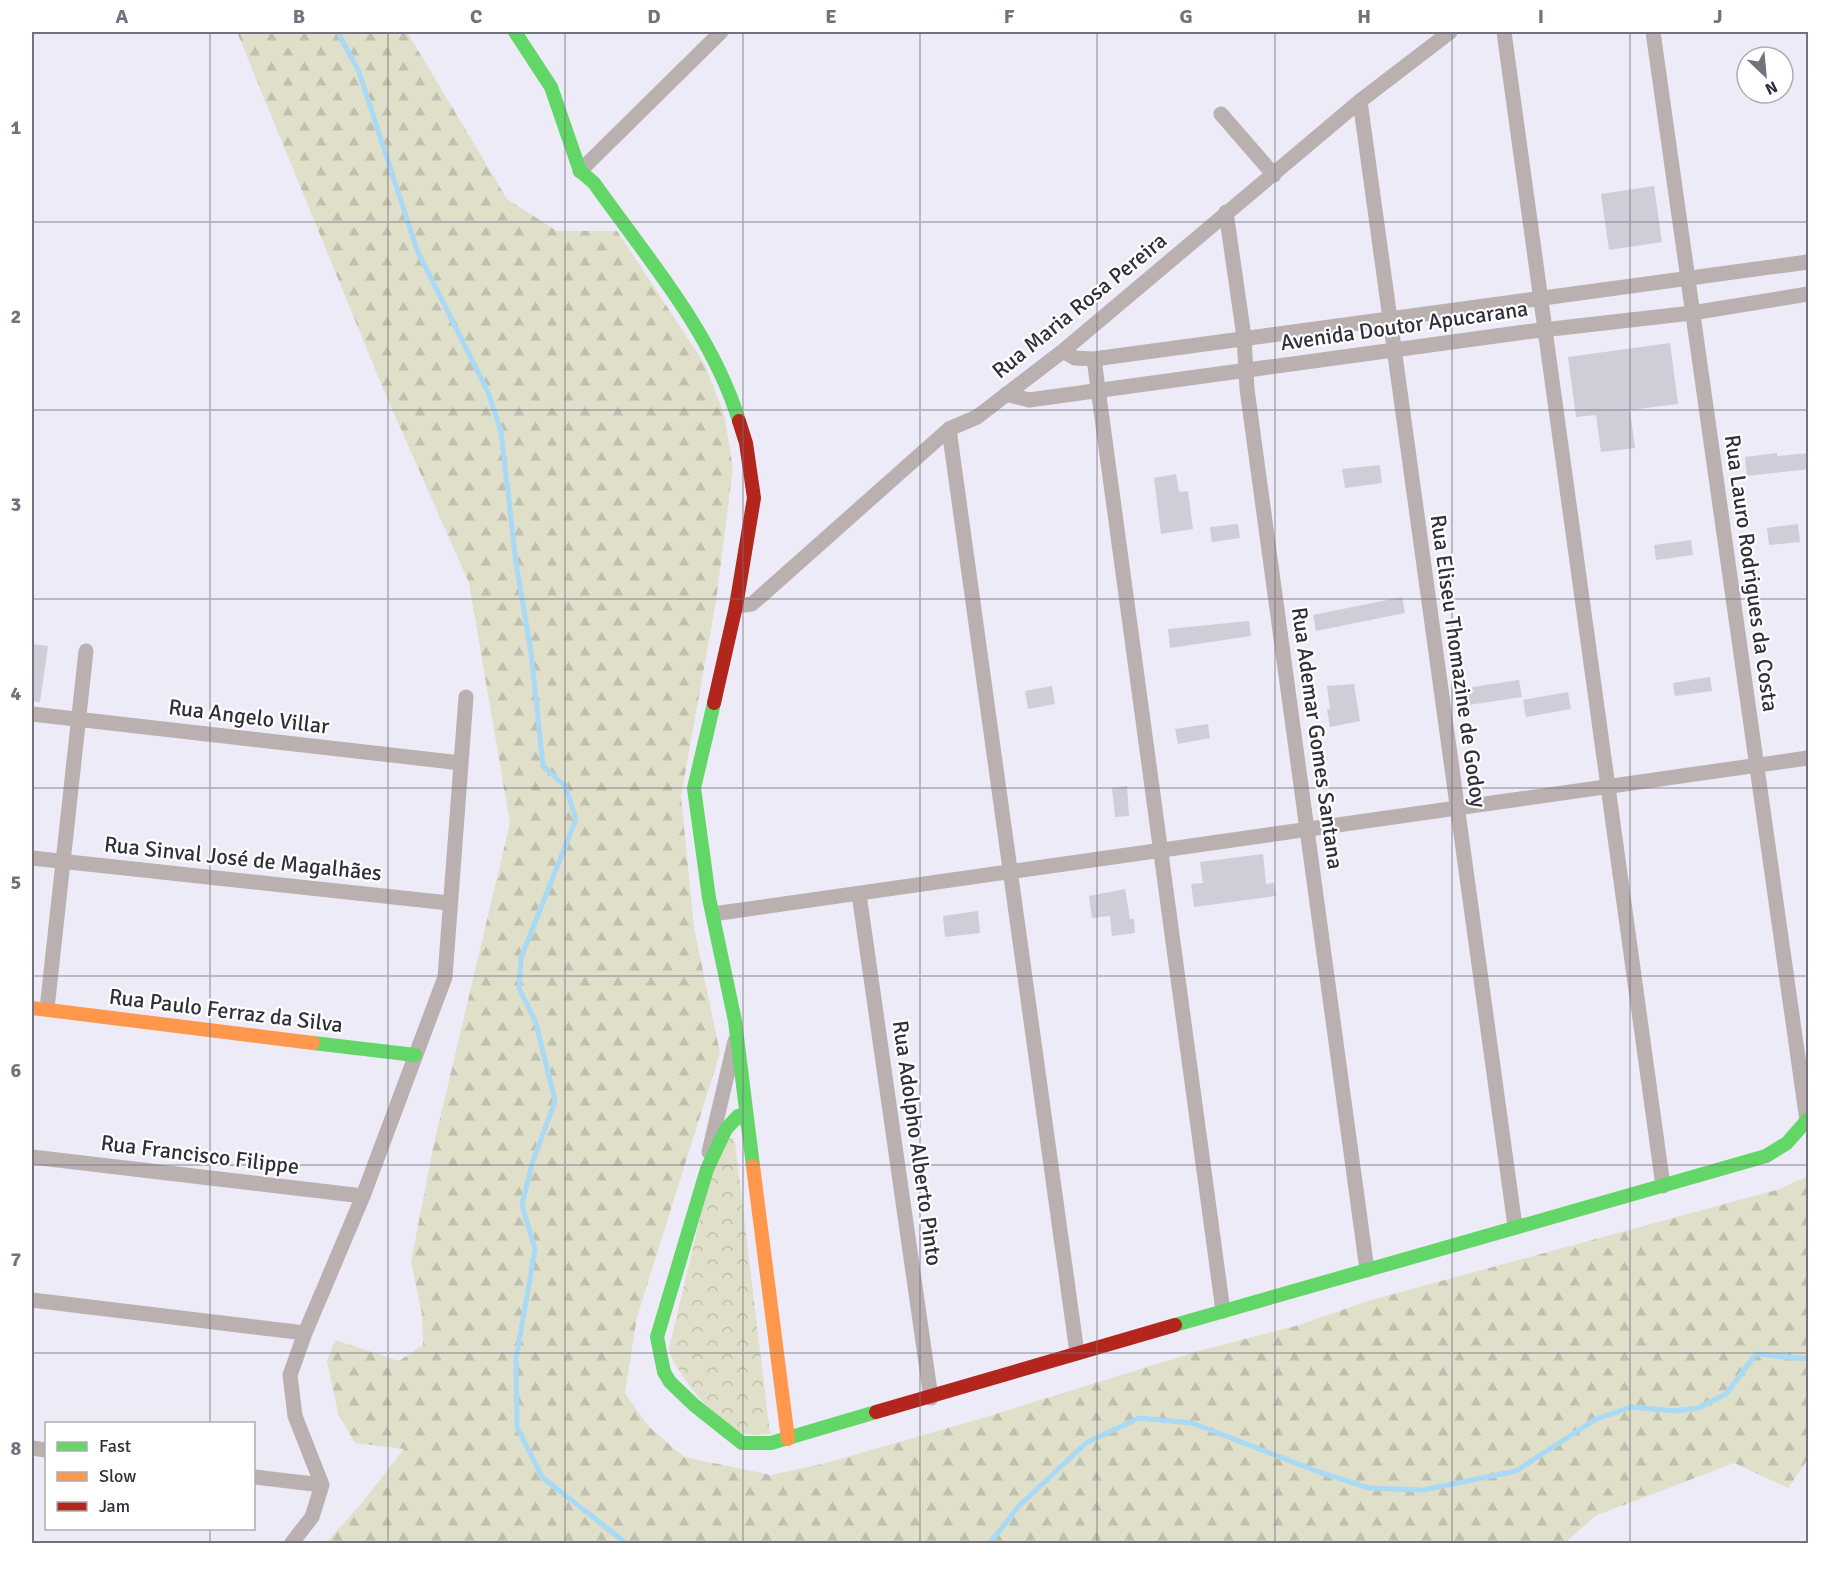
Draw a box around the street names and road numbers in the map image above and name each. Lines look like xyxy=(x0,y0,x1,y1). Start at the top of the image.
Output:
street label: Rua Maria Rosa Pereira xyxy=(987,227,1172,384)
street label: Avenida Doutor Apucarana xyxy=(1278,295,1530,356)
street label: Rua Lauro Rodrigues da Costa xyxy=(1719,433,1784,713)
street label: Rua Eliseu Thomazine de Godoy xyxy=(1425,513,1493,810)
street label: Rua Ademar Gomes Santana xyxy=(1286,605,1349,871)
street label: Rua Angelo Villar xyxy=(167,693,331,740)
street label: Rua Sinval José de Magalhães xyxy=(103,830,383,887)
street label: Rua Paulo Ferraz da Silva xyxy=(107,983,344,1038)
street label: Rua Adolpho Alberto Pinto xyxy=(887,1019,948,1268)
street label: Rua Francisco Filippe xyxy=(99,1129,301,1180)

